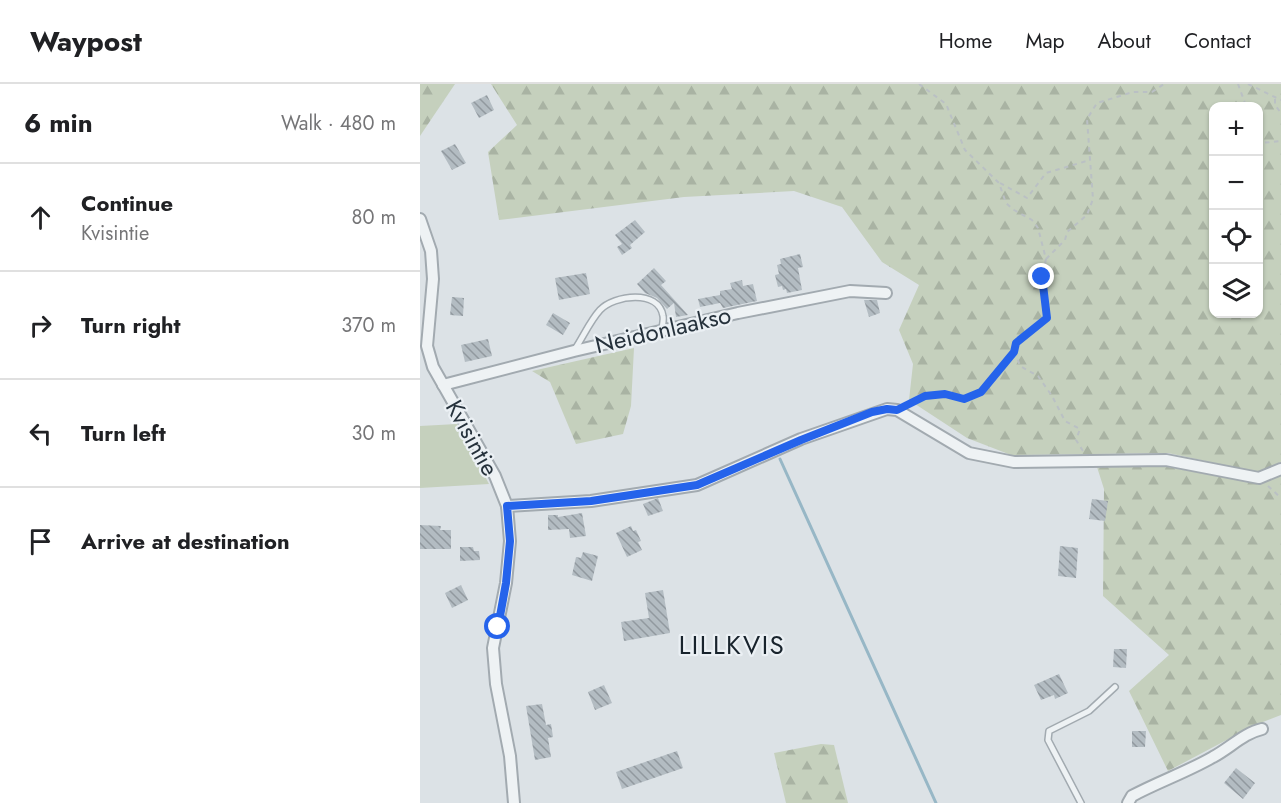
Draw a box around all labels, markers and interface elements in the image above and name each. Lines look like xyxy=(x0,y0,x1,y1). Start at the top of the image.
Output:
text: Waypost xyxy=(30,21,142,62)
text: Home xyxy=(939,26,992,56)
text: Map xyxy=(1025,26,1065,56)
text: About xyxy=(1098,26,1151,56)
text: Contact xyxy=(1184,26,1251,56)
map controls xyxy=(1209,102,1263,318)
button: + xyxy=(1209,102,1263,156)
text: 6 min xyxy=(24,104,93,142)
text: Walk · 480 m xyxy=(281,109,396,138)
button: − xyxy=(1209,156,1263,210)
text: Continue xyxy=(81,187,173,219)
icon: ahead xyxy=(24,201,57,234)
text: 80 m xyxy=(351,203,396,232)
button: locate xyxy=(1209,210,1263,264)
text: Kvisintie xyxy=(81,219,149,248)
route end xyxy=(1028,263,1054,289)
button: layers xyxy=(1209,264,1263,318)
street label: Neidonlaakso xyxy=(591,297,734,362)
icon: right xyxy=(24,309,57,342)
text: Turn right xyxy=(81,309,181,341)
text: 370 m xyxy=(341,311,396,340)
street label: Kvisintie xyxy=(437,393,508,482)
icon: left xyxy=(24,417,57,450)
text: Turn left xyxy=(81,417,166,449)
text: 30 m xyxy=(351,419,396,448)
icon: arrive xyxy=(24,525,57,558)
text: Arrive at destination xyxy=(81,525,290,557)
route start xyxy=(484,613,510,639)
district label: LILLKVIS xyxy=(679,626,785,664)

